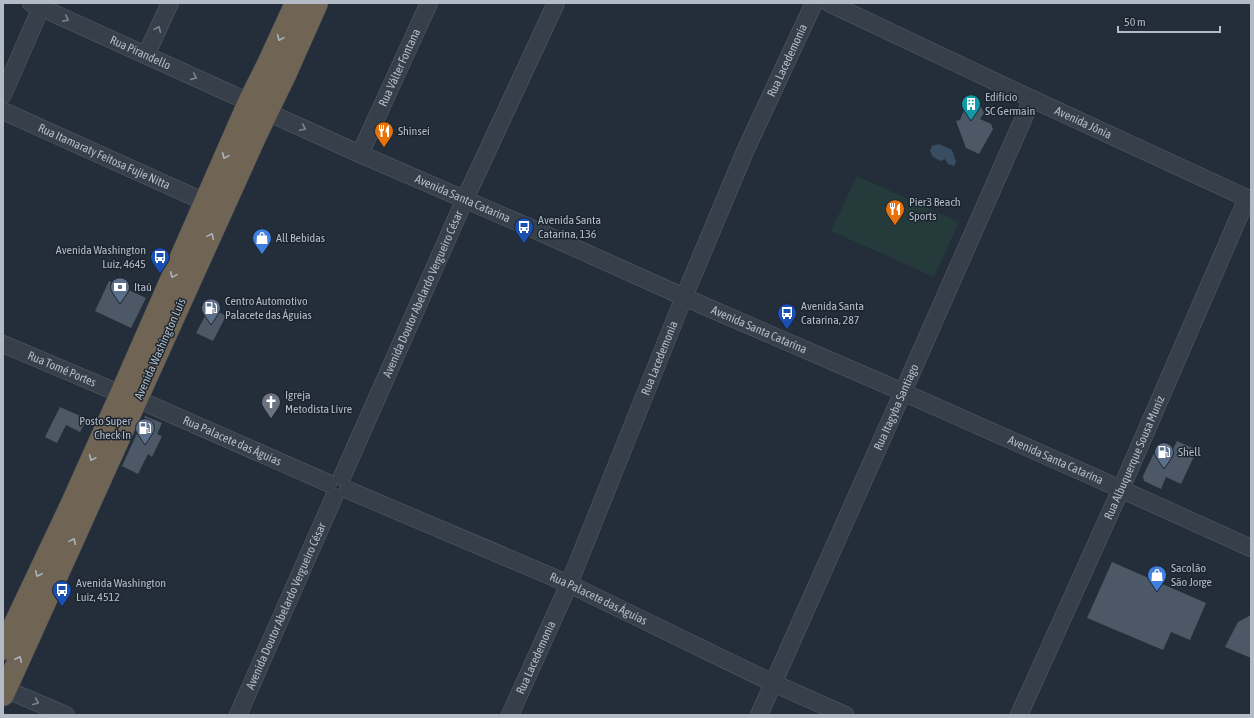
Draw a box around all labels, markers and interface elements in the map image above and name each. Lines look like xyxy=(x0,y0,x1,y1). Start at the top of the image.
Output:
scale bar xyxy=(1118,8,1220,34)
one-way arrow xyxy=(62,14,70,22)
text: 50 m xyxy=(1124,15,1146,29)
street label: Rua Lacedemonia xyxy=(764,22,810,99)
one-way arrow xyxy=(153,26,161,34)
street label: Rua Válter Fontana xyxy=(376,27,423,109)
street label: Rua Pirandello xyxy=(108,33,173,73)
one-way arrow xyxy=(277,34,285,42)
one-way arrow xyxy=(190,72,198,80)
place label: Edifício SC Germain xyxy=(985,90,1035,118)
building icon: Edifício SC Germain xyxy=(960,93,982,121)
street label: Avenida Jônia xyxy=(1052,103,1114,142)
restaurant icon: Shinsei xyxy=(373,120,395,148)
street label: Rua Itamaraty Feitosa Fujie Nitta xyxy=(36,121,172,192)
one-way arrow xyxy=(298,123,306,131)
place label: Shinsei xyxy=(398,124,430,138)
one-way arrow xyxy=(222,152,230,160)
street label: Avenida Santa Catarina xyxy=(413,172,513,225)
place label: Pier3 Beach Sports xyxy=(909,195,961,223)
restaurant icon: Pier3 Beach Sports xyxy=(884,198,906,226)
street label: Avenida Doutor Abelardo Vergueiro César xyxy=(380,208,466,380)
place label: Avenida Santa Catarina, 136 xyxy=(538,213,601,241)
bus stop icon: Avenida Santa Catarina, 136 xyxy=(513,216,535,244)
shop icon: All Bebidas xyxy=(251,227,273,255)
place label: All Bebidas xyxy=(276,231,325,245)
one-way arrow xyxy=(206,232,214,239)
place label: Avenida Washington Luiz, 4645 xyxy=(56,243,146,271)
bus stop icon: Avenida Washington Luiz, 4645 xyxy=(149,246,171,274)
one-way arrow xyxy=(170,271,178,279)
bank icon: Itaú xyxy=(109,276,131,304)
place label: Itaú xyxy=(134,280,152,294)
place label: Centro Automotivo Palacete das Águias xyxy=(225,294,312,322)
street label: Avenida Washington Luís xyxy=(131,296,189,402)
fuel station icon: Centro Automotivo Palacete das Águias xyxy=(200,297,222,325)
place label: Avenida Santa Catarina, 287 xyxy=(801,299,864,327)
bus stop icon: Avenida Santa Catarina, 287 xyxy=(776,302,798,330)
street label: Avenida Santa Catarina xyxy=(709,303,809,356)
street label: Rua Lacedemonia xyxy=(638,319,681,397)
street label: Rua Tomé Portes xyxy=(26,348,98,390)
street label: Rua Itagyba Santiago xyxy=(871,361,922,453)
place label: Igreja Metodista Livre xyxy=(285,388,352,416)
church icon: Igreja Metodista Livre xyxy=(260,391,282,419)
street label: Rua Albuquerque Sousa Muniz xyxy=(1101,393,1168,522)
street label: Rua Palacete das Águias xyxy=(181,413,284,469)
place label: Posto Super Check In xyxy=(79,414,131,442)
fuel station icon: Posto Super Check In xyxy=(134,417,156,445)
street label: Avenida Santa Catarina xyxy=(1006,433,1105,487)
fuel station icon: Shell xyxy=(1153,441,1175,469)
place label: Shell xyxy=(1178,445,1201,459)
one-way arrow xyxy=(89,454,97,462)
street label: Avenida Doutor Abelardo Vergueiro César xyxy=(243,520,329,692)
one-way arrow xyxy=(68,538,76,545)
place label: Sacolão São Jorge xyxy=(1171,561,1212,589)
shop icon: Sacolão São Jorge xyxy=(1146,564,1168,592)
one-way arrow xyxy=(35,570,43,578)
street label: Rua Palacete das Águias xyxy=(548,570,649,628)
place label: Avenida Washington Luiz, 4512 xyxy=(76,576,166,604)
bus stop icon: Avenida Washington Luiz, 4512 xyxy=(51,579,73,607)
street label: Rua Lacedemonia xyxy=(513,619,558,696)
one-way arrow xyxy=(14,656,22,663)
one-way arrow xyxy=(31,697,39,705)

